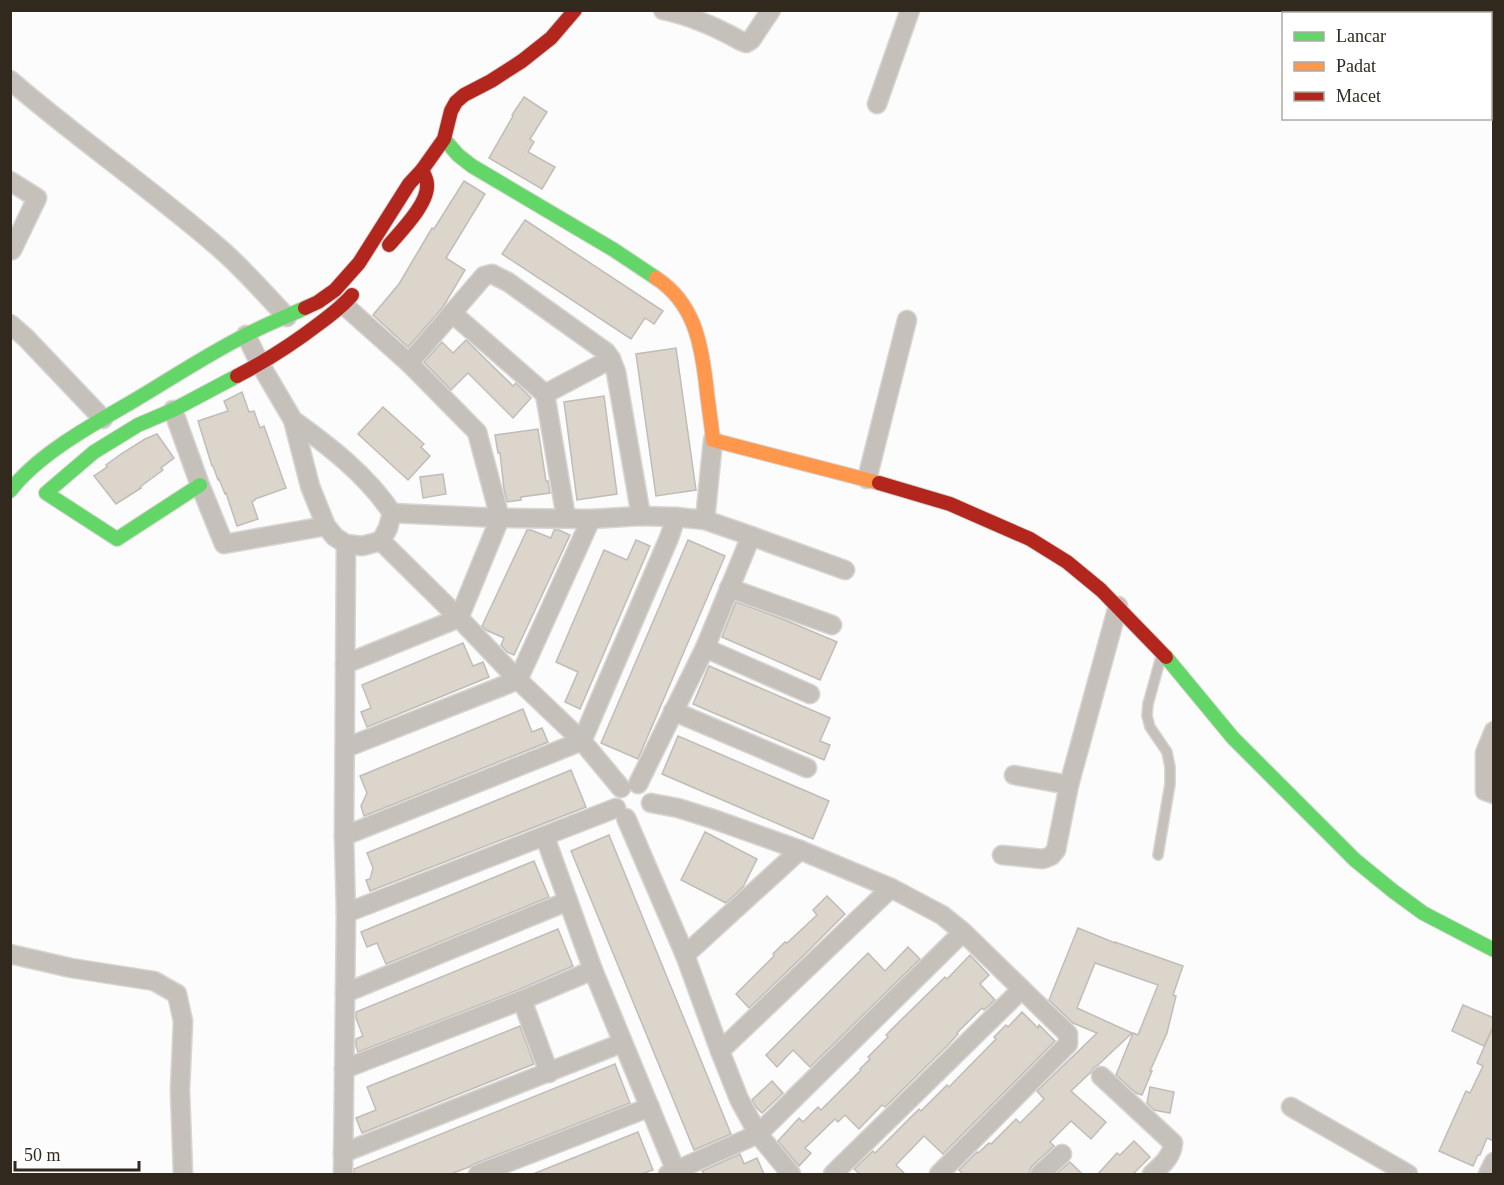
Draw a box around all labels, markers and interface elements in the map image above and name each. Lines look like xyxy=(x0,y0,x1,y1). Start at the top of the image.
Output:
legend xyxy=(1282,12,1492,120)
text: Lancar xyxy=(1336,26,1386,46)
text: Padat xyxy=(1336,56,1376,76)
text: Macet xyxy=(1336,86,1381,106)
scale bar xyxy=(15,1134,140,1172)
text: 50 m xyxy=(24,1145,61,1165)

